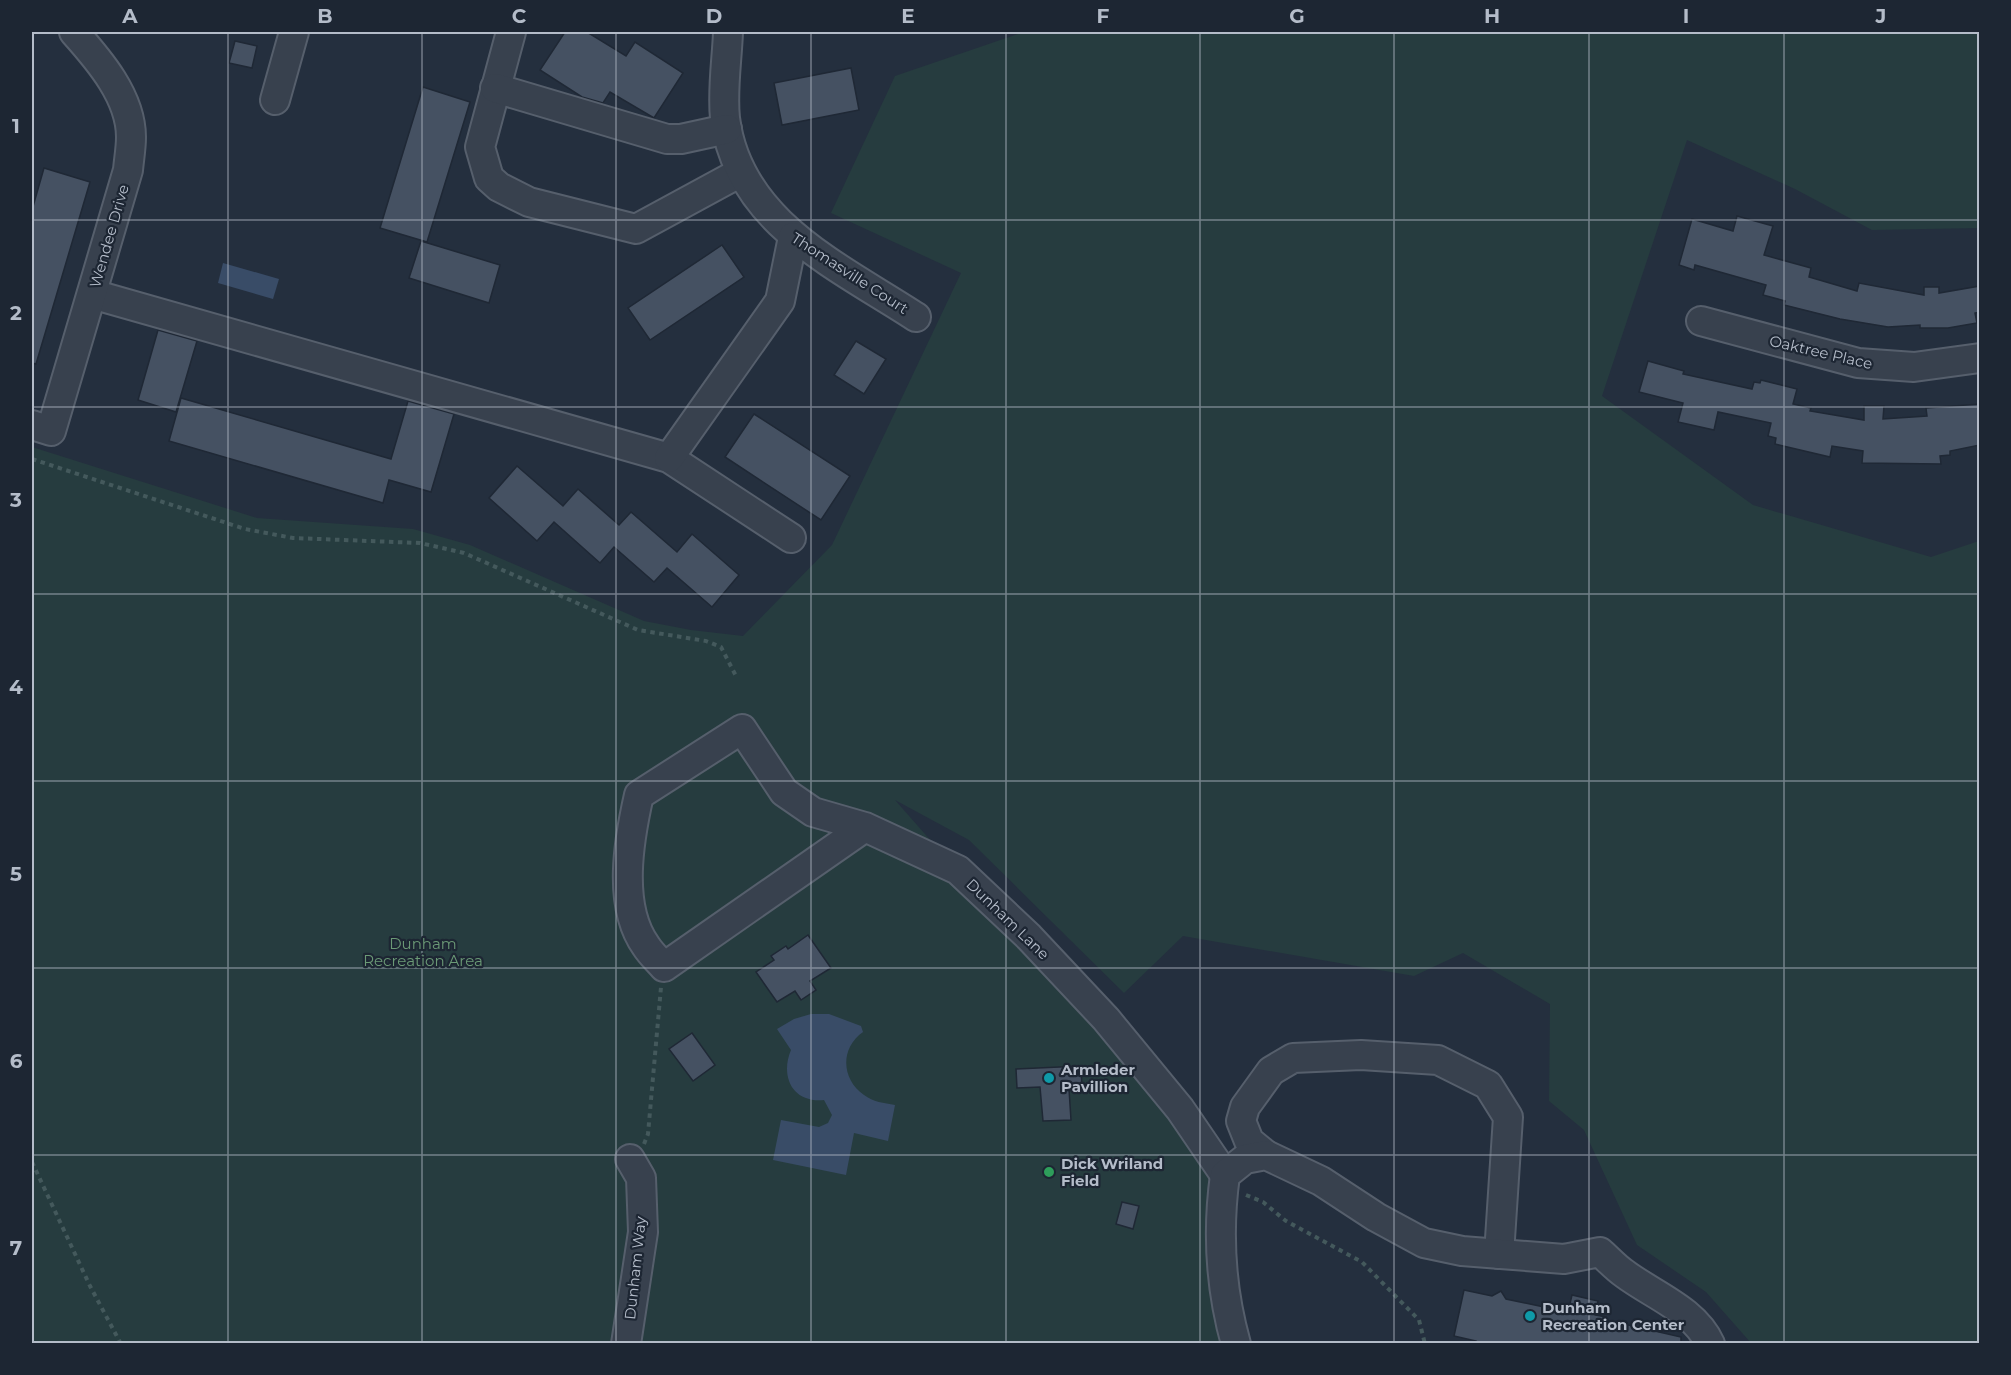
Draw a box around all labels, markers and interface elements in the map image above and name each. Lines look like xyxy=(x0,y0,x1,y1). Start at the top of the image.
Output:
text: A xyxy=(121,4,138,28)
text: B xyxy=(317,4,333,28)
text: C xyxy=(512,4,527,28)
text: D xyxy=(706,4,722,28)
text: E xyxy=(901,4,915,28)
text: F xyxy=(1097,4,1110,28)
text: G xyxy=(1289,4,1305,28)
text: H xyxy=(1484,4,1500,28)
text: I xyxy=(1683,4,1689,28)
text: J xyxy=(1875,4,1886,28)
text: 1 xyxy=(12,114,20,138)
street label: Wendee Drive xyxy=(85,182,133,290)
street label: Thomasville Court xyxy=(788,228,912,318)
text: 2 xyxy=(10,301,22,325)
street label: Oaktree Place xyxy=(1768,331,1874,373)
text: 3 xyxy=(9,488,22,512)
text: 4 xyxy=(9,675,23,699)
text: 5 xyxy=(10,862,22,886)
street label: Dunham Lane xyxy=(962,875,1054,963)
park label: Dunham Recreation Area xyxy=(363,934,483,970)
text: 6 xyxy=(10,1049,23,1073)
place label: Armleder Pavillion xyxy=(1060,1060,1135,1096)
marker: Armleder Pavillion xyxy=(1042,1071,1056,1085)
place label: Dick Wriland Field xyxy=(1061,1154,1163,1190)
marker: Dick Wriland Field xyxy=(1042,1165,1056,1179)
street label: Dunham Way xyxy=(620,1214,650,1321)
text: 7 xyxy=(10,1236,22,1260)
place label: Dunham Recreation Center xyxy=(1542,1298,1685,1334)
marker: Dunham Recreation Center xyxy=(1523,1309,1537,1323)

